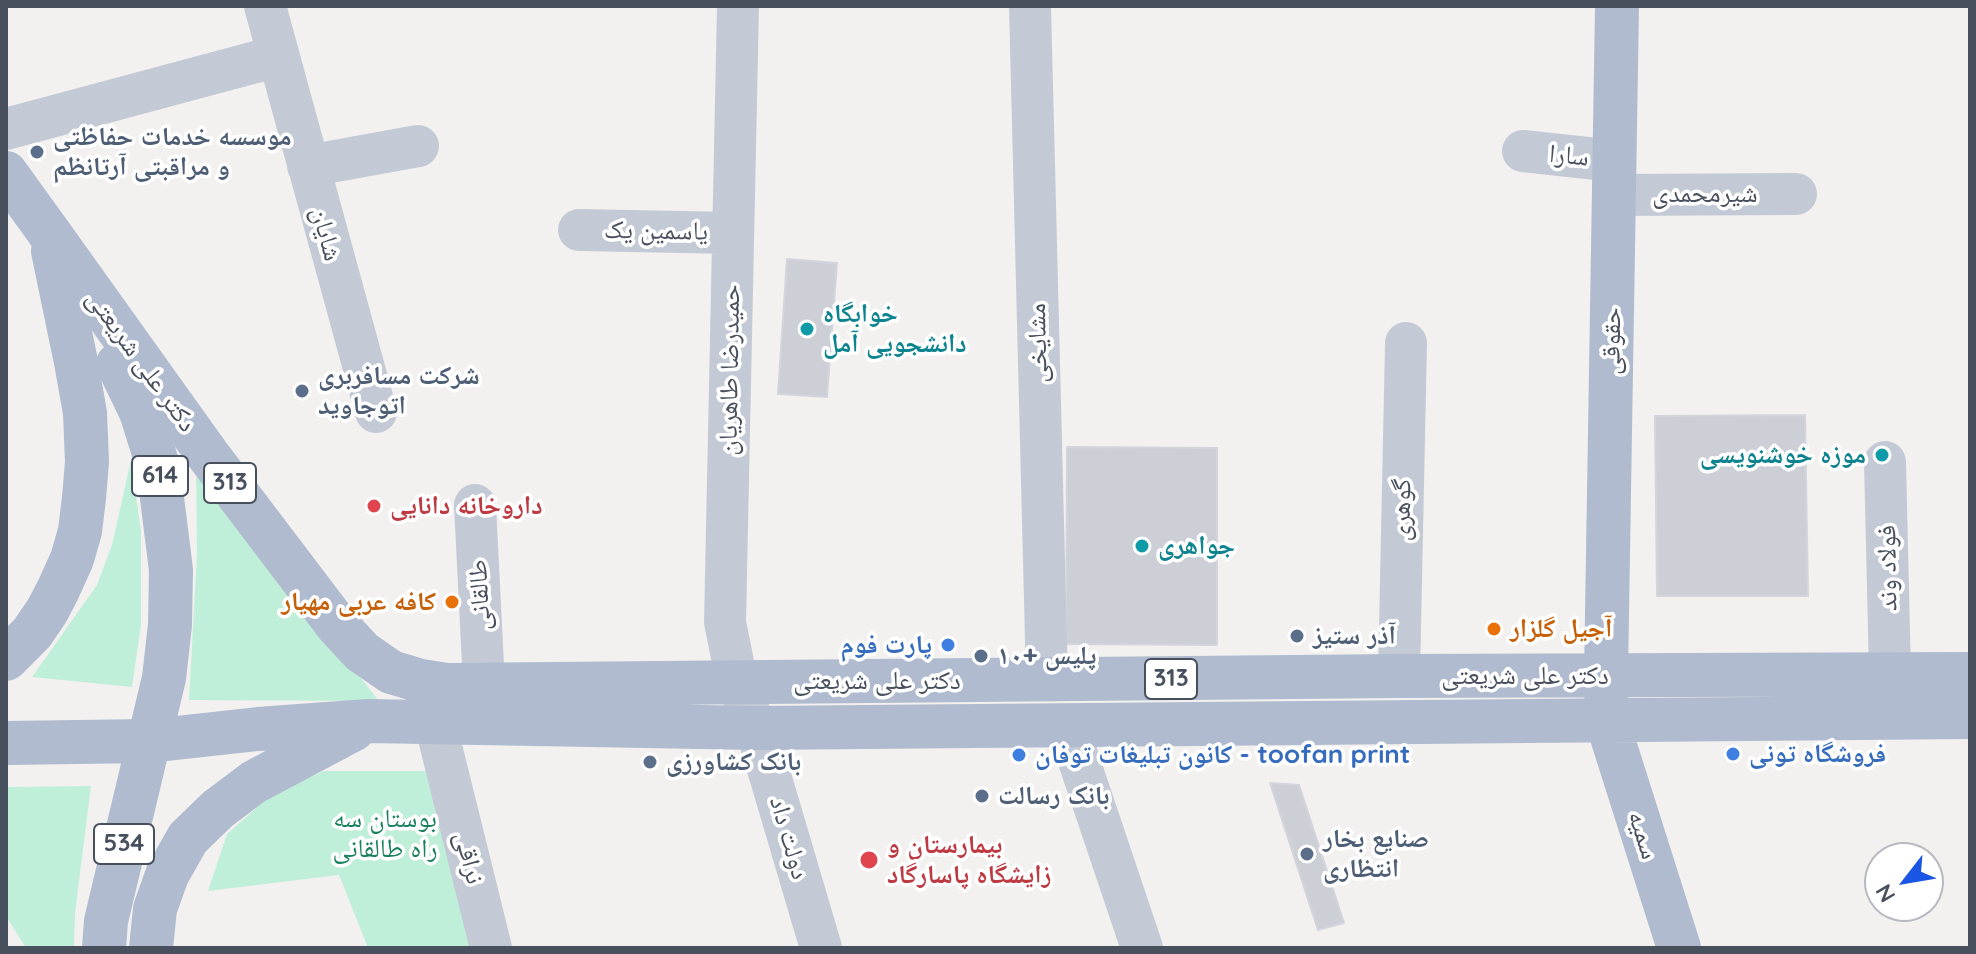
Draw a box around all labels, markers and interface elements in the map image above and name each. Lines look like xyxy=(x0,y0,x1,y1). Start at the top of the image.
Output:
place label: موسسه خدمات حفاظتی و مراقبتی آرتانظم xyxy=(53,121,292,182)
street label: سارا xyxy=(1548,138,1590,174)
marker: موسسه خدمات حفاظتی و مراقبتی آرتانظم xyxy=(28,143,46,161)
street label: شیرمحمدی xyxy=(1652,178,1758,210)
street label: شایان xyxy=(304,204,348,264)
street label: یاسمین یک xyxy=(604,214,708,248)
street label: دکتر علی شریعتی xyxy=(79,284,203,438)
street label: حمیدرضا طاهریان xyxy=(713,284,747,456)
place label: خوابگاه دانشجویی آمل xyxy=(823,298,967,360)
street label: مشایخی xyxy=(1022,303,1054,383)
street label: حقوقی xyxy=(1596,307,1628,375)
marker: خوابگاه دانشجویی آمل xyxy=(798,320,816,338)
place label: شرکت مسافربری اتوجاوید xyxy=(318,360,480,422)
marker: شرکت مسافربری اتوجاوید xyxy=(293,382,311,400)
place label: موزه خوشنویسی xyxy=(1700,439,1866,471)
marker: موزه خوشنویسی xyxy=(1873,446,1891,464)
road number: 614 xyxy=(132,456,188,496)
road number: 313 xyxy=(204,463,256,503)
street label: گوهری xyxy=(1386,478,1418,542)
place label: داروخانه دانایی xyxy=(390,490,543,522)
marker: داروخانه دانایی xyxy=(365,497,383,515)
street label: فولاد وند xyxy=(1872,525,1904,611)
place label: جواهری xyxy=(1158,530,1235,562)
marker: جواهری xyxy=(1133,537,1151,555)
street label: طالقانی xyxy=(463,559,497,631)
place label: کافه عربی مهیار xyxy=(281,586,436,618)
marker: کافه عربی مهیار xyxy=(443,593,461,611)
place label: آجیل گلزار xyxy=(1510,613,1612,645)
place label: آذر ستیز xyxy=(1313,620,1396,652)
marker: آجیل گلزار xyxy=(1485,620,1503,638)
marker: آذر ستیز xyxy=(1288,627,1306,645)
place label: پارت فوم xyxy=(841,629,932,661)
marker: پارت فوم xyxy=(939,636,957,654)
place label: پلیس +۱۰ xyxy=(997,640,1096,672)
marker: پلیس +۱۰ xyxy=(972,647,990,665)
road number: 313 xyxy=(1145,659,1197,699)
street label: دکتر علی شریعتی xyxy=(1441,660,1609,692)
street label: دکتر علی شریعتی xyxy=(793,665,961,697)
place label: فروشگاه تونی xyxy=(1749,738,1886,770)
place label: کانون تبلیغات توفان - toofan print xyxy=(1035,739,1410,771)
marker: فروشگاه تونی xyxy=(1724,745,1742,763)
place label: بانک کشاورزی xyxy=(666,746,801,778)
marker: کانون تبلیغات توفان - toofan print xyxy=(1010,746,1028,764)
marker: بانک کشاورزی xyxy=(641,753,659,771)
place label: بانک رسالت xyxy=(998,780,1109,812)
marker: بانک رسالت xyxy=(973,787,991,805)
street label: دولت داد xyxy=(762,793,816,883)
park label: بوستان سه راه طالقانی xyxy=(333,803,437,864)
street label: سمیه xyxy=(1621,807,1665,863)
place label: صنایع بخار انتظاری xyxy=(1323,823,1429,884)
road number: 534 xyxy=(94,824,154,864)
street label: نراقی xyxy=(447,829,491,887)
place label: بیمارستان و زایشگاه پاسارگاد xyxy=(887,829,1051,890)
north arrow xyxy=(1864,842,1944,922)
marker: صنایع بخار انتظاری xyxy=(1298,845,1316,863)
marker: بیمارستان و زایشگاه پاسارگاد xyxy=(858,849,880,871)
text: N xyxy=(1869,879,1901,907)

